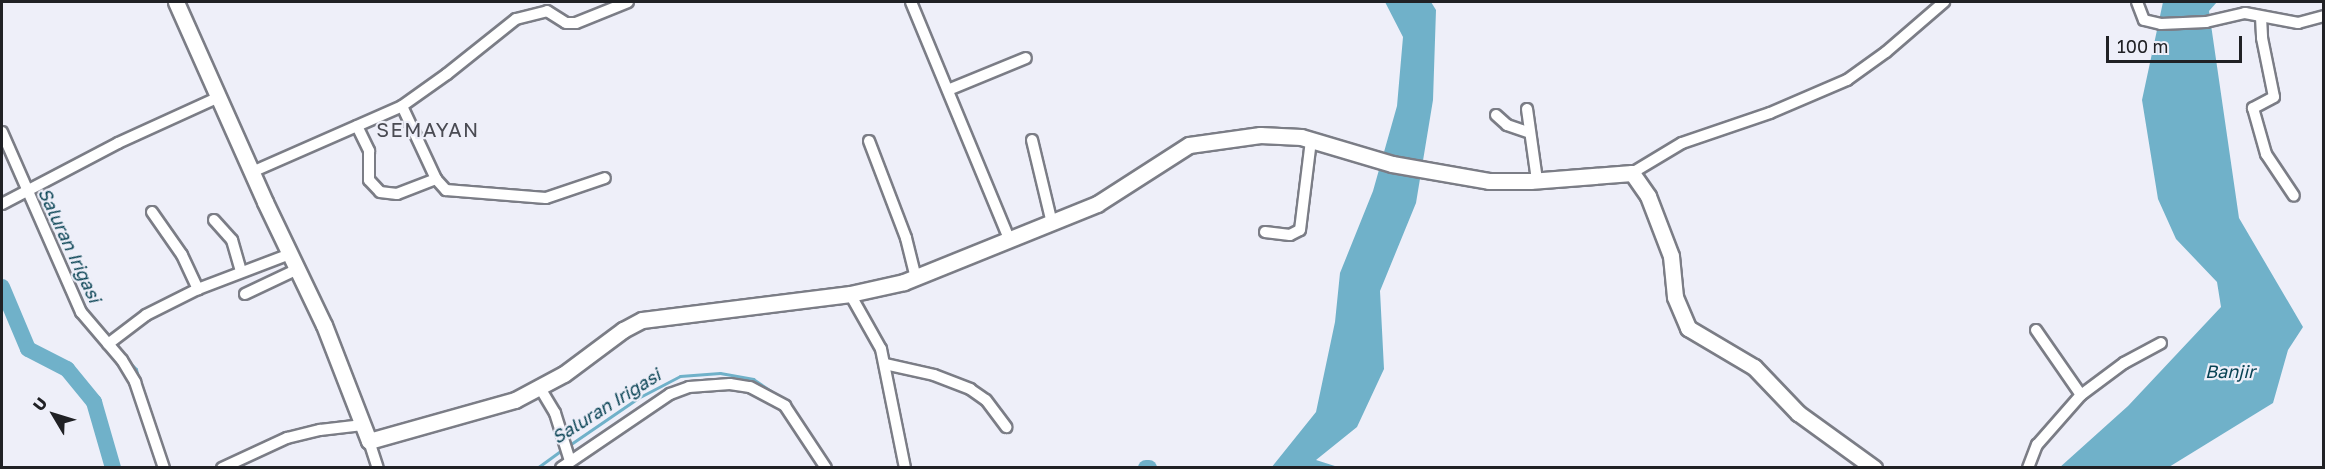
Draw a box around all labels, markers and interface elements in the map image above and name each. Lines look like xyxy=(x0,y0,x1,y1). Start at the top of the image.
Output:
scale bar xyxy=(2109,24,2246,62)
text: 100 m xyxy=(2117,35,2168,57)
district label: SEMAYAN xyxy=(376,117,480,141)
water label: Saluran Irigasi xyxy=(34,184,106,306)
water label: Banjir xyxy=(2205,360,2255,382)
water label: Saluran Irigasi xyxy=(548,364,664,448)
north arrow xyxy=(24,385,84,445)
text: U xyxy=(28,393,51,415)

